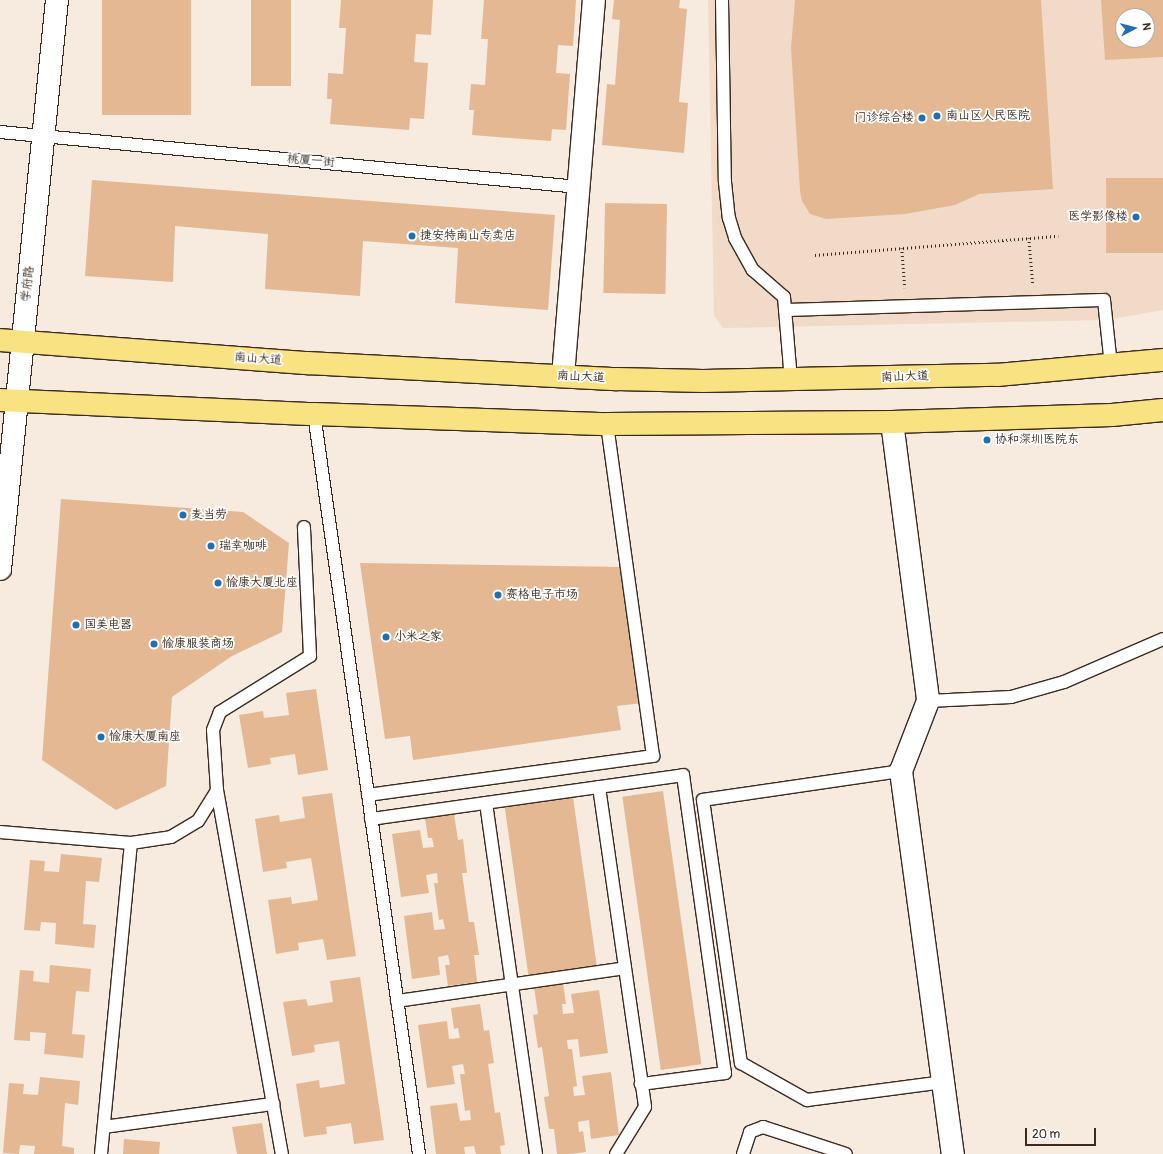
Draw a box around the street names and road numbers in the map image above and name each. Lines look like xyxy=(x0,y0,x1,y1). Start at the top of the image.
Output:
street label: 桃厦一街 xyxy=(286,152,336,170)
street label: 学府路 xyxy=(19,265,37,303)
street label: 南山大道 xyxy=(234,350,282,368)
street label: 南山大道 xyxy=(557,369,605,385)
street label: 南山大道 xyxy=(881,369,929,385)

